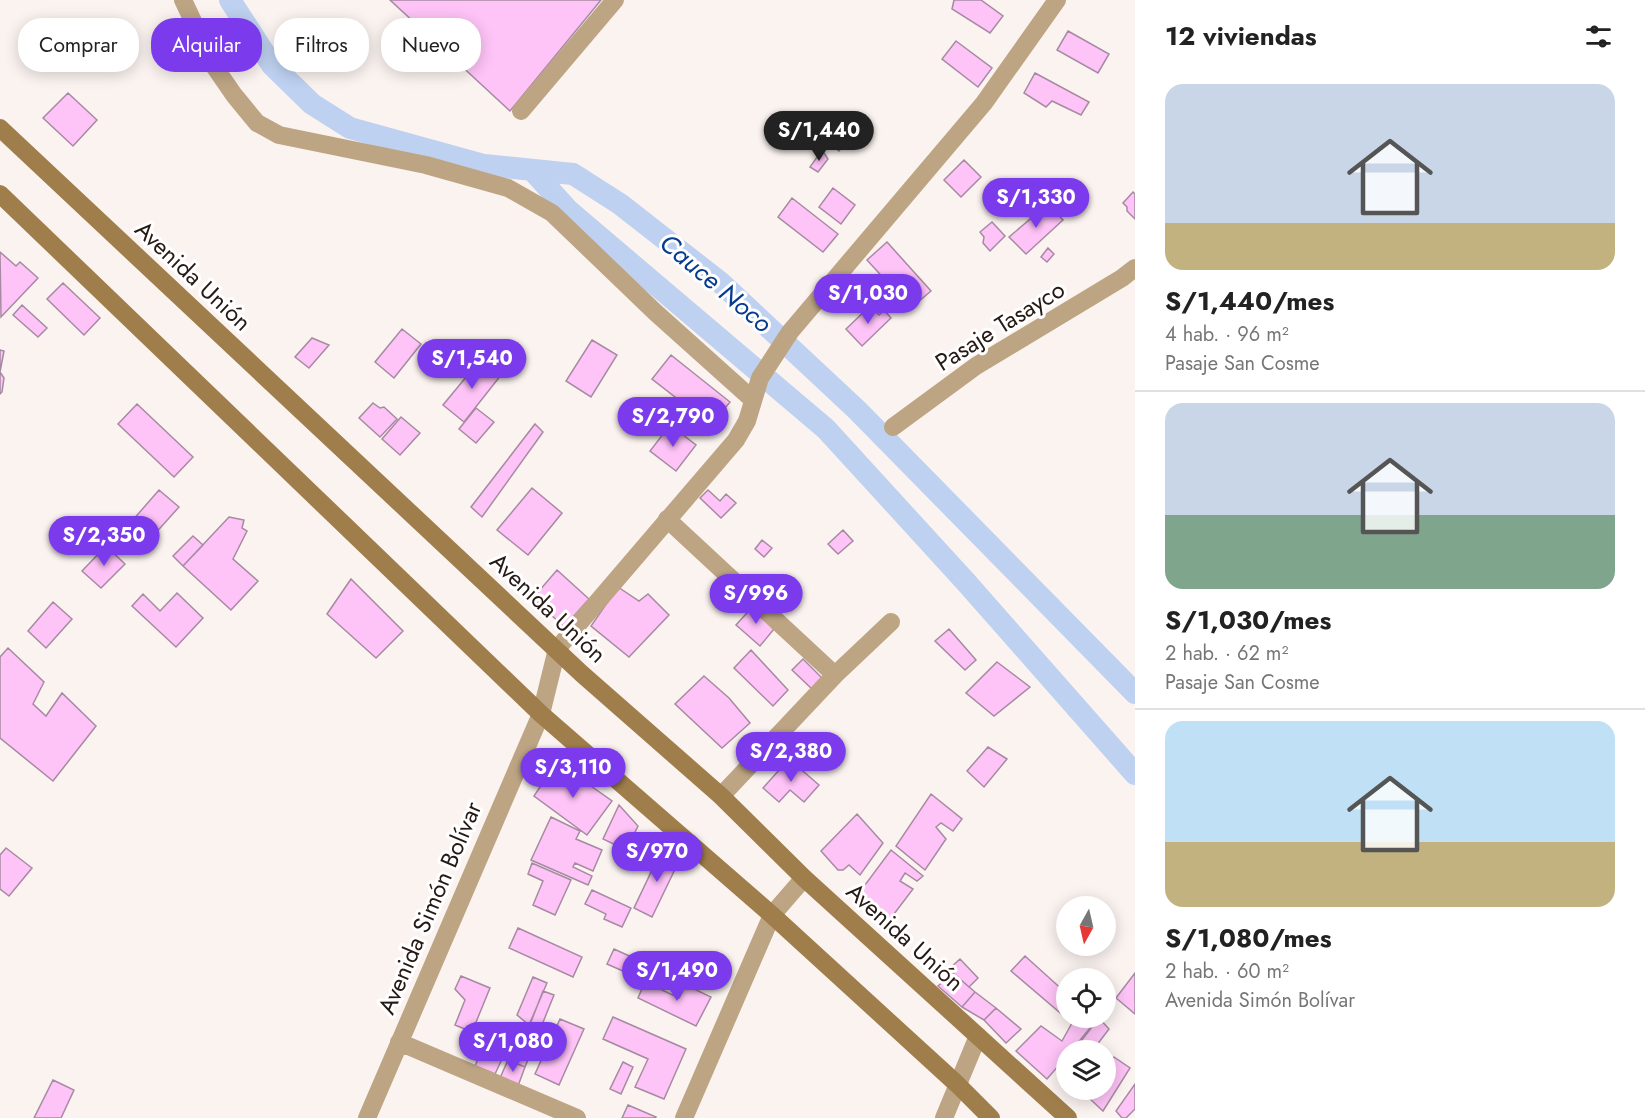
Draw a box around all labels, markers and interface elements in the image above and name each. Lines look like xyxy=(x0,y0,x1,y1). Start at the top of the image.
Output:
text: 12 viviendas xyxy=(1165,17,1317,55)
chip: Comprar xyxy=(18,18,139,72)
chip: Alquilar xyxy=(151,18,262,72)
chip: Filtros xyxy=(274,18,369,72)
chip: Nuevo xyxy=(381,18,481,72)
icon: filters xyxy=(1582,20,1615,53)
pin: S/1,440 xyxy=(764,111,874,162)
text: S/1,440 xyxy=(778,116,860,145)
icon: home xyxy=(1336,123,1444,231)
pin: S/1,330 xyxy=(981,178,1091,229)
text: S/1,330 xyxy=(996,183,1076,212)
street label: Avenida Unión xyxy=(127,212,259,339)
water label: Cauce Noco xyxy=(651,224,781,342)
street label: Pasaje Tasayco xyxy=(928,272,1071,379)
pin: S/1,030 xyxy=(813,274,923,325)
text: S/1,030 xyxy=(828,279,908,308)
text: S/1,440/mes xyxy=(1165,282,1334,320)
text: 4 hab. · 96 m² xyxy=(1165,320,1289,349)
pin: S/1,540 xyxy=(417,339,527,390)
text: S/1,540 xyxy=(431,344,513,373)
text: Pasaje San Cosme xyxy=(1165,349,1320,378)
pin: S/2,790 xyxy=(618,397,728,448)
text: S/2,790 xyxy=(632,402,714,431)
icon: home xyxy=(1336,442,1444,550)
pin: S/2,350 xyxy=(49,516,159,567)
text: S/2,350 xyxy=(63,521,145,550)
street label: Avenida Unión xyxy=(482,544,614,671)
pin: S/996 xyxy=(714,574,798,625)
text: S/996 xyxy=(724,579,788,608)
text: S/1,030/mes xyxy=(1165,601,1331,639)
text: 2 hab. · 62 m² xyxy=(1165,639,1288,668)
text: Pasaje San Cosme xyxy=(1165,668,1320,697)
pin: S/2,380 xyxy=(736,732,846,783)
text: S/2,380 xyxy=(750,737,832,766)
pin: S/3,110 xyxy=(518,748,628,799)
text: S/3,110 xyxy=(535,753,611,782)
icon: home xyxy=(1336,760,1444,868)
street label: Avenida Simón Bolívar xyxy=(369,795,491,1020)
pin: S/970 xyxy=(615,832,699,883)
text: S/970 xyxy=(626,837,688,866)
street label: Avenida Unión xyxy=(839,874,972,999)
north arrow xyxy=(1056,896,1116,956)
map controls xyxy=(1056,896,1116,1100)
text: S/1,080/mes xyxy=(1165,919,1332,957)
pin: S/1,490 xyxy=(622,951,732,1002)
text: S/1,490 xyxy=(636,956,718,985)
text: 2 hab. · 60 m² xyxy=(1165,957,1289,986)
button: locate xyxy=(1056,968,1116,1028)
text: Avenida Simón Bolívar xyxy=(1165,986,1355,1015)
pin: S/1,080 xyxy=(458,1022,568,1073)
text: S/1,080 xyxy=(473,1027,553,1056)
button: layers xyxy=(1056,1040,1116,1100)

